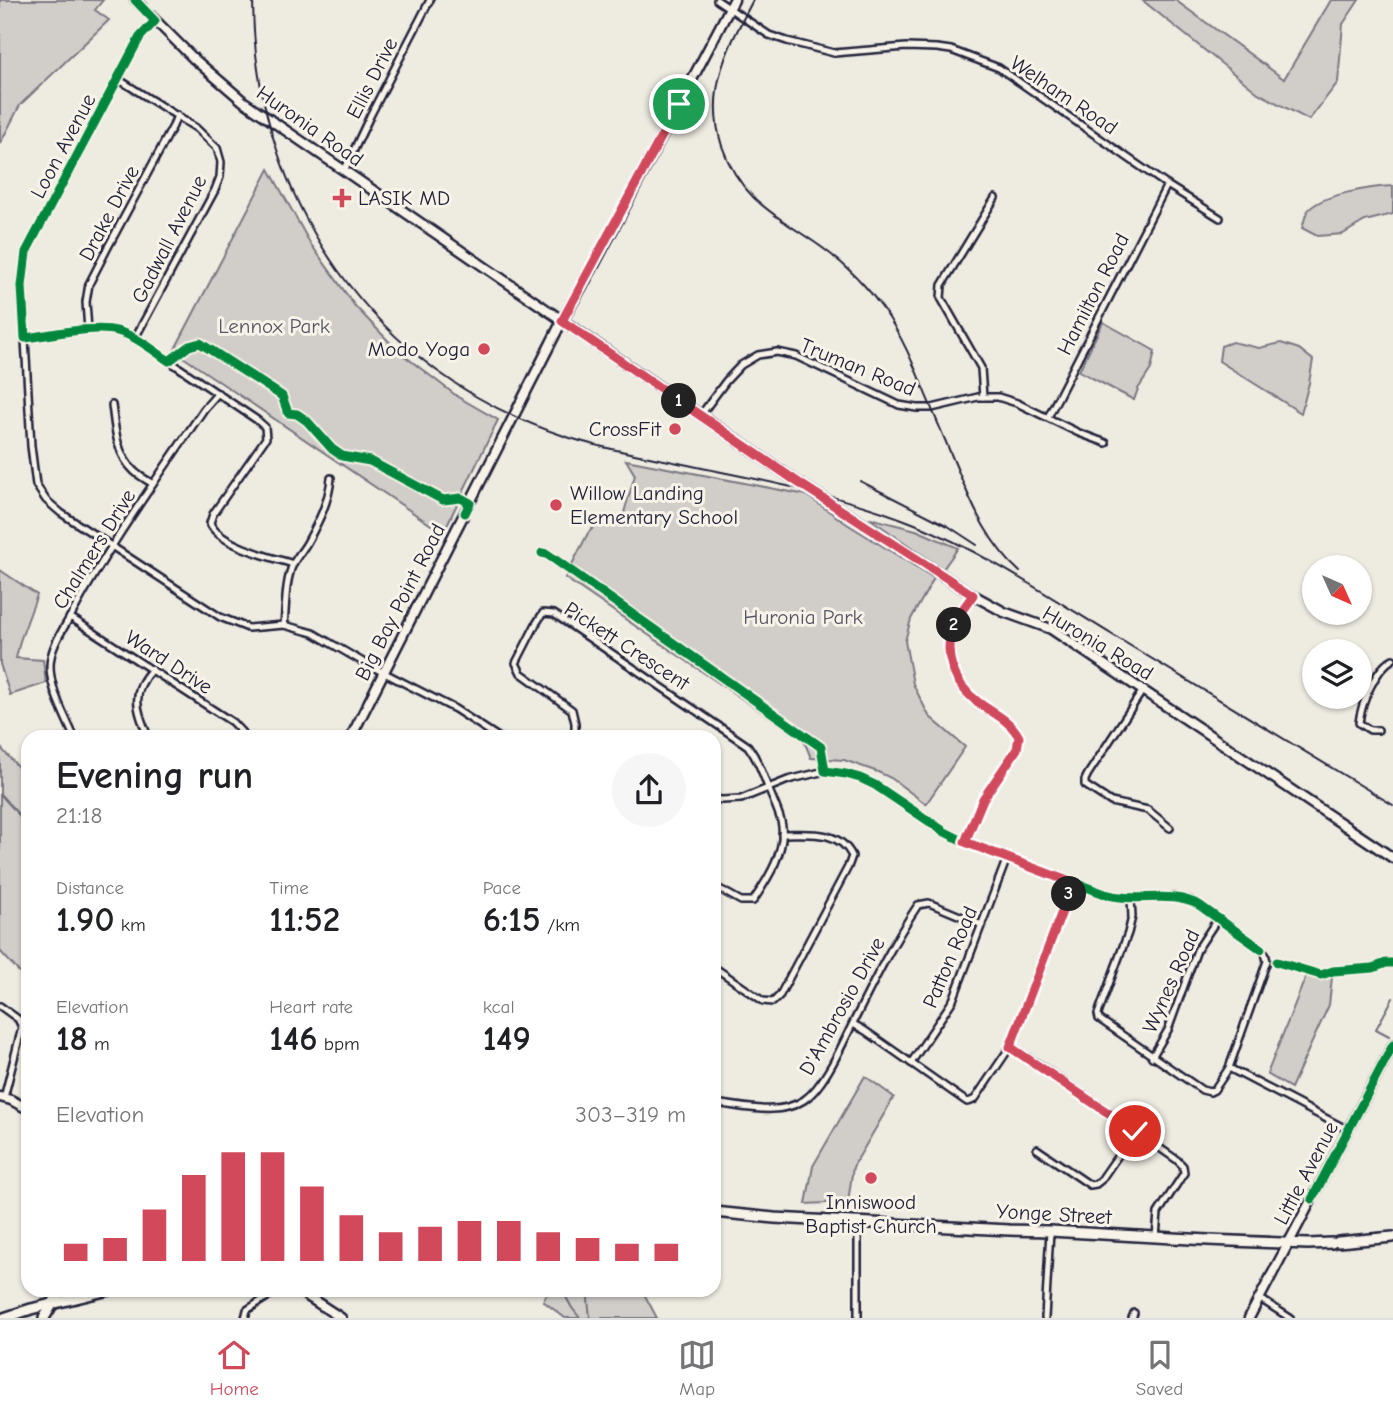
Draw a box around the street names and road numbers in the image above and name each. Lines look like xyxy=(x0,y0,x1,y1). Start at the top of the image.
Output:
street label: Ellis Drive xyxy=(341,34,403,122)
street label: Welham Road xyxy=(1006,50,1122,140)
street label: Huronia Road xyxy=(252,80,368,172)
street label: Loon Avenue xyxy=(25,90,101,202)
street label: Drake Drive xyxy=(74,161,144,265)
street label: Gadwall Avenue xyxy=(126,171,212,307)
street label: Hamilton Road xyxy=(1052,229,1134,359)
street label: Truman Road xyxy=(797,333,919,401)
street label: Chalmers Drive xyxy=(48,485,140,613)
street label: Big Bay Point Road xyxy=(350,520,450,684)
street label: Pickett Crescent xyxy=(560,597,695,696)
street label: Huronia Road xyxy=(1038,601,1158,685)
street label: Ward Drive xyxy=(121,625,217,699)
street label: Patton Road xyxy=(918,903,982,1011)
street label: Wynes Road xyxy=(1137,925,1205,1037)
street label: D'Ambrosio Drive xyxy=(794,933,890,1079)
street label: Little Avenue xyxy=(1269,1117,1343,1229)
street label: Yonge Street xyxy=(996,1199,1113,1229)

